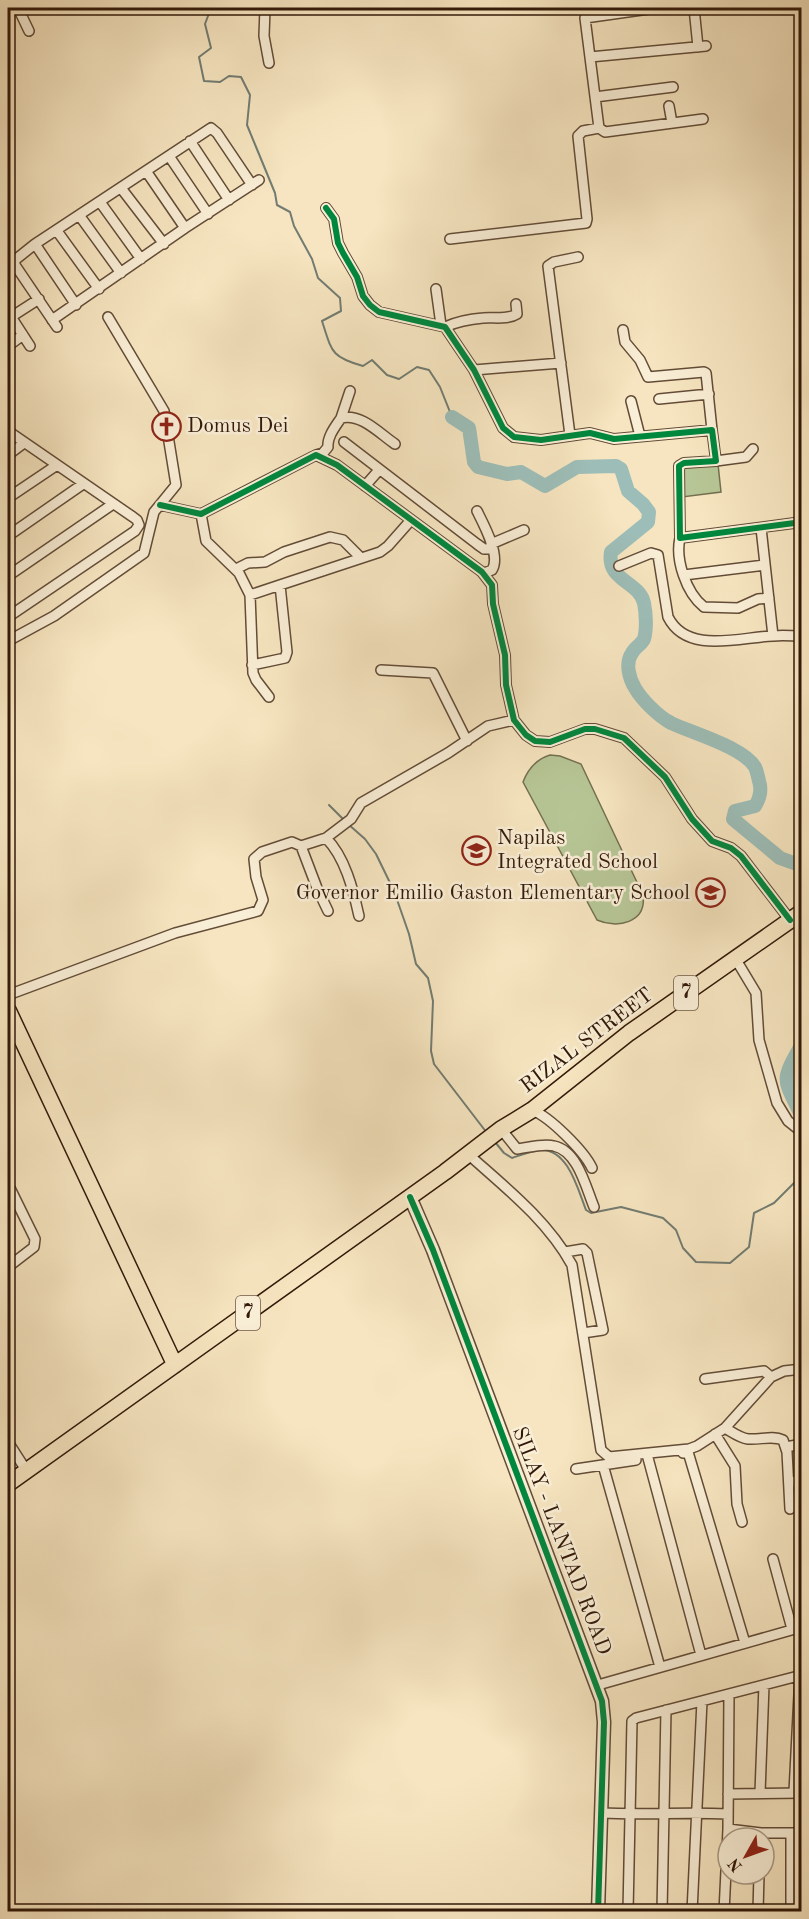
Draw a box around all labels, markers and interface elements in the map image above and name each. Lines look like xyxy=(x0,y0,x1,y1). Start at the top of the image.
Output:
church icon: Domus Dei xyxy=(150,410,182,442)
place label: Domus Dei xyxy=(187,416,288,437)
place label: Napilas Integrated School xyxy=(497,828,658,873)
school or university icon: Napilas Integrated School xyxy=(460,834,492,866)
school or university icon: Governor Emilio Gaston Elementary School xyxy=(695,877,727,909)
place label: Governor Emilio Gaston Elementary School xyxy=(296,883,690,904)
road number: 7 xyxy=(674,976,698,1010)
street label: RIZAL STREET xyxy=(517,984,657,1098)
road number: 7 xyxy=(236,1296,260,1330)
street label: SILAY - LANTAD ROAD xyxy=(508,1424,614,1658)
north arrow xyxy=(716,1826,776,1886)
text: N xyxy=(725,1854,746,1874)

